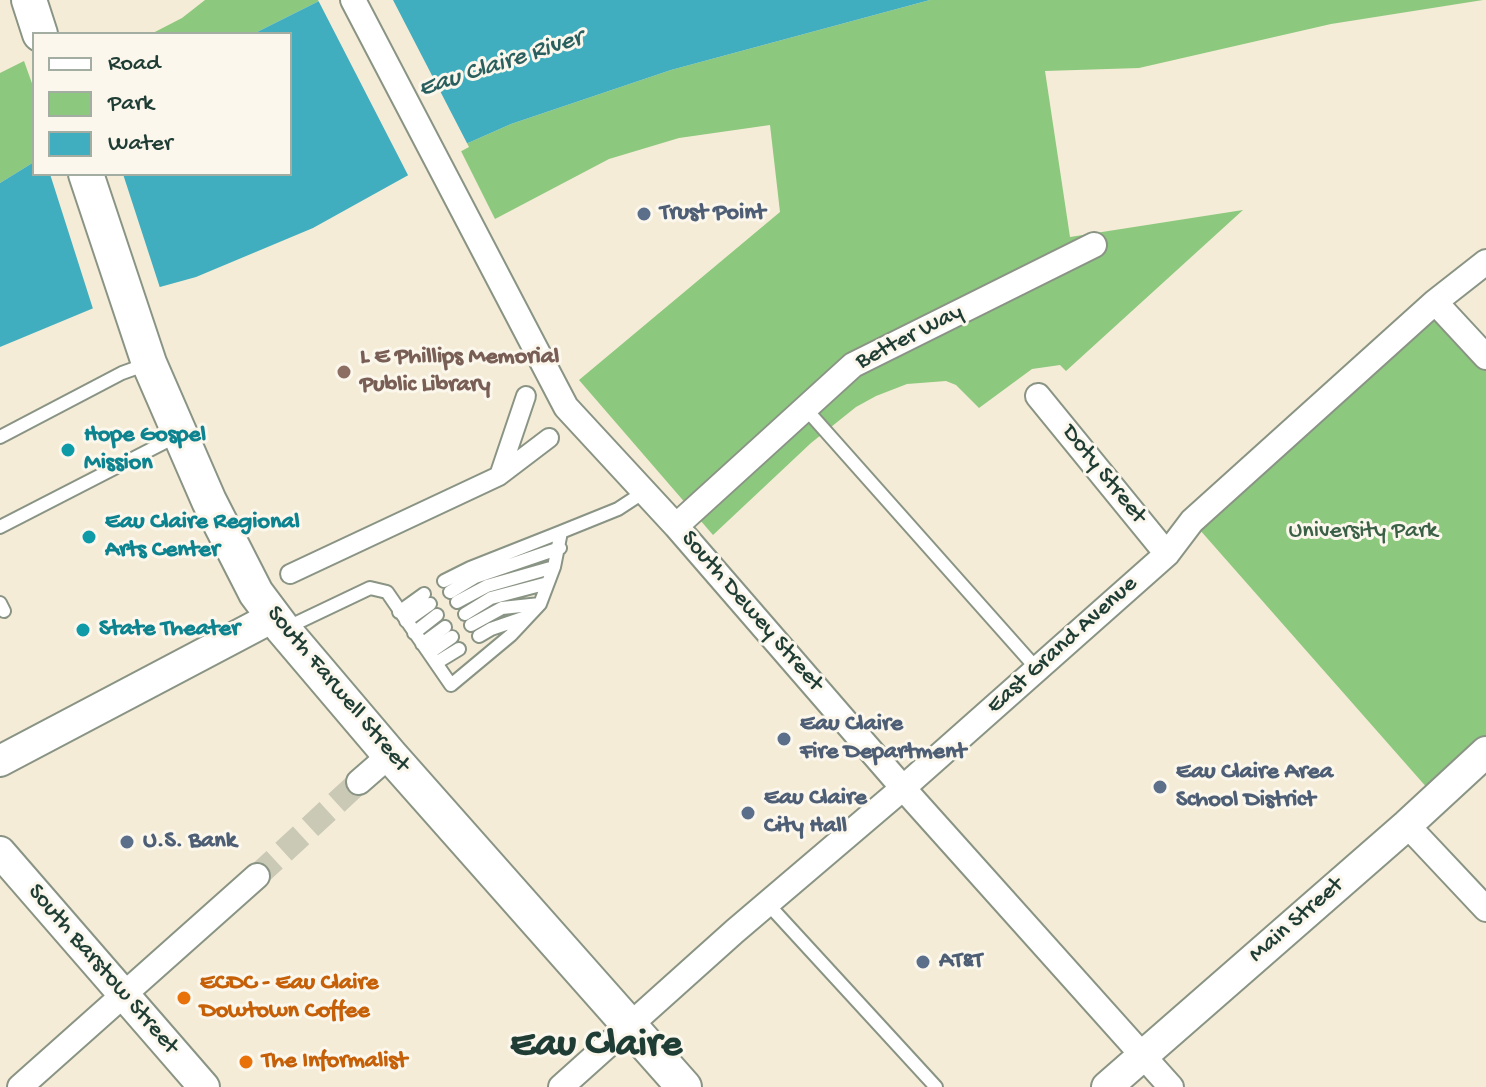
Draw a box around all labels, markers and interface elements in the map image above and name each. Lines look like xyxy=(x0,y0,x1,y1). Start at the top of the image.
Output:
water label: Eau Claire River xyxy=(415,24,587,106)
legend xyxy=(32,32,292,176)
text: Road xyxy=(108,50,160,79)
text: Park xyxy=(108,90,154,119)
text: Water xyxy=(108,130,172,159)
place label: Trust Point xyxy=(660,200,765,228)
marker: Trust Point xyxy=(635,205,653,223)
street label: Better Way xyxy=(852,299,968,377)
place label: L E Phillips Memorial Public Library xyxy=(360,344,559,400)
marker: L E Phillips Memorial Public Library xyxy=(335,363,353,381)
street label: Doty Street xyxy=(1054,420,1152,530)
place label: Hope Gospel Mission xyxy=(84,422,206,478)
marker: Hope Gospel Mission xyxy=(59,441,77,459)
place label: Eau Claire Regional Arts Center xyxy=(105,509,300,565)
park label: University Park xyxy=(1288,518,1438,546)
street label: South Dewey Street xyxy=(673,526,829,698)
marker: Eau Claire Regional Arts Center xyxy=(80,528,98,546)
street label: East Grand Avenue xyxy=(982,571,1144,721)
street label: South Farwell Street xyxy=(259,601,415,779)
place label: State Theater xyxy=(99,616,240,644)
marker: State Theater xyxy=(74,621,92,639)
place label: Eau Claire Fire Department xyxy=(800,711,966,767)
marker: Eau Claire Fire Department xyxy=(775,730,793,748)
place label: Eau Claire Area School District xyxy=(1176,759,1333,815)
marker: Eau Claire Area School District xyxy=(1151,778,1169,796)
place label: Eau Claire City Hall xyxy=(764,785,867,841)
marker: Eau Claire City Hall xyxy=(739,804,757,822)
place label: U.S. Bank xyxy=(143,828,236,856)
marker: U.S. Bank xyxy=(118,833,136,851)
street label: Main Street xyxy=(1244,872,1350,970)
street label: South Barstow Street xyxy=(20,879,184,1061)
place label: AT&T xyxy=(939,948,983,976)
marker: AT&T xyxy=(914,953,932,971)
place label: ECDC - Eau Claire Dowtown Coffee xyxy=(200,970,378,1026)
marker: ECDC - Eau Claire Dowtown Coffee xyxy=(175,989,193,1007)
district label: Eau Claire xyxy=(510,1023,682,1071)
place label: The Informalist xyxy=(262,1048,407,1076)
marker: The Informalist xyxy=(237,1053,255,1071)

